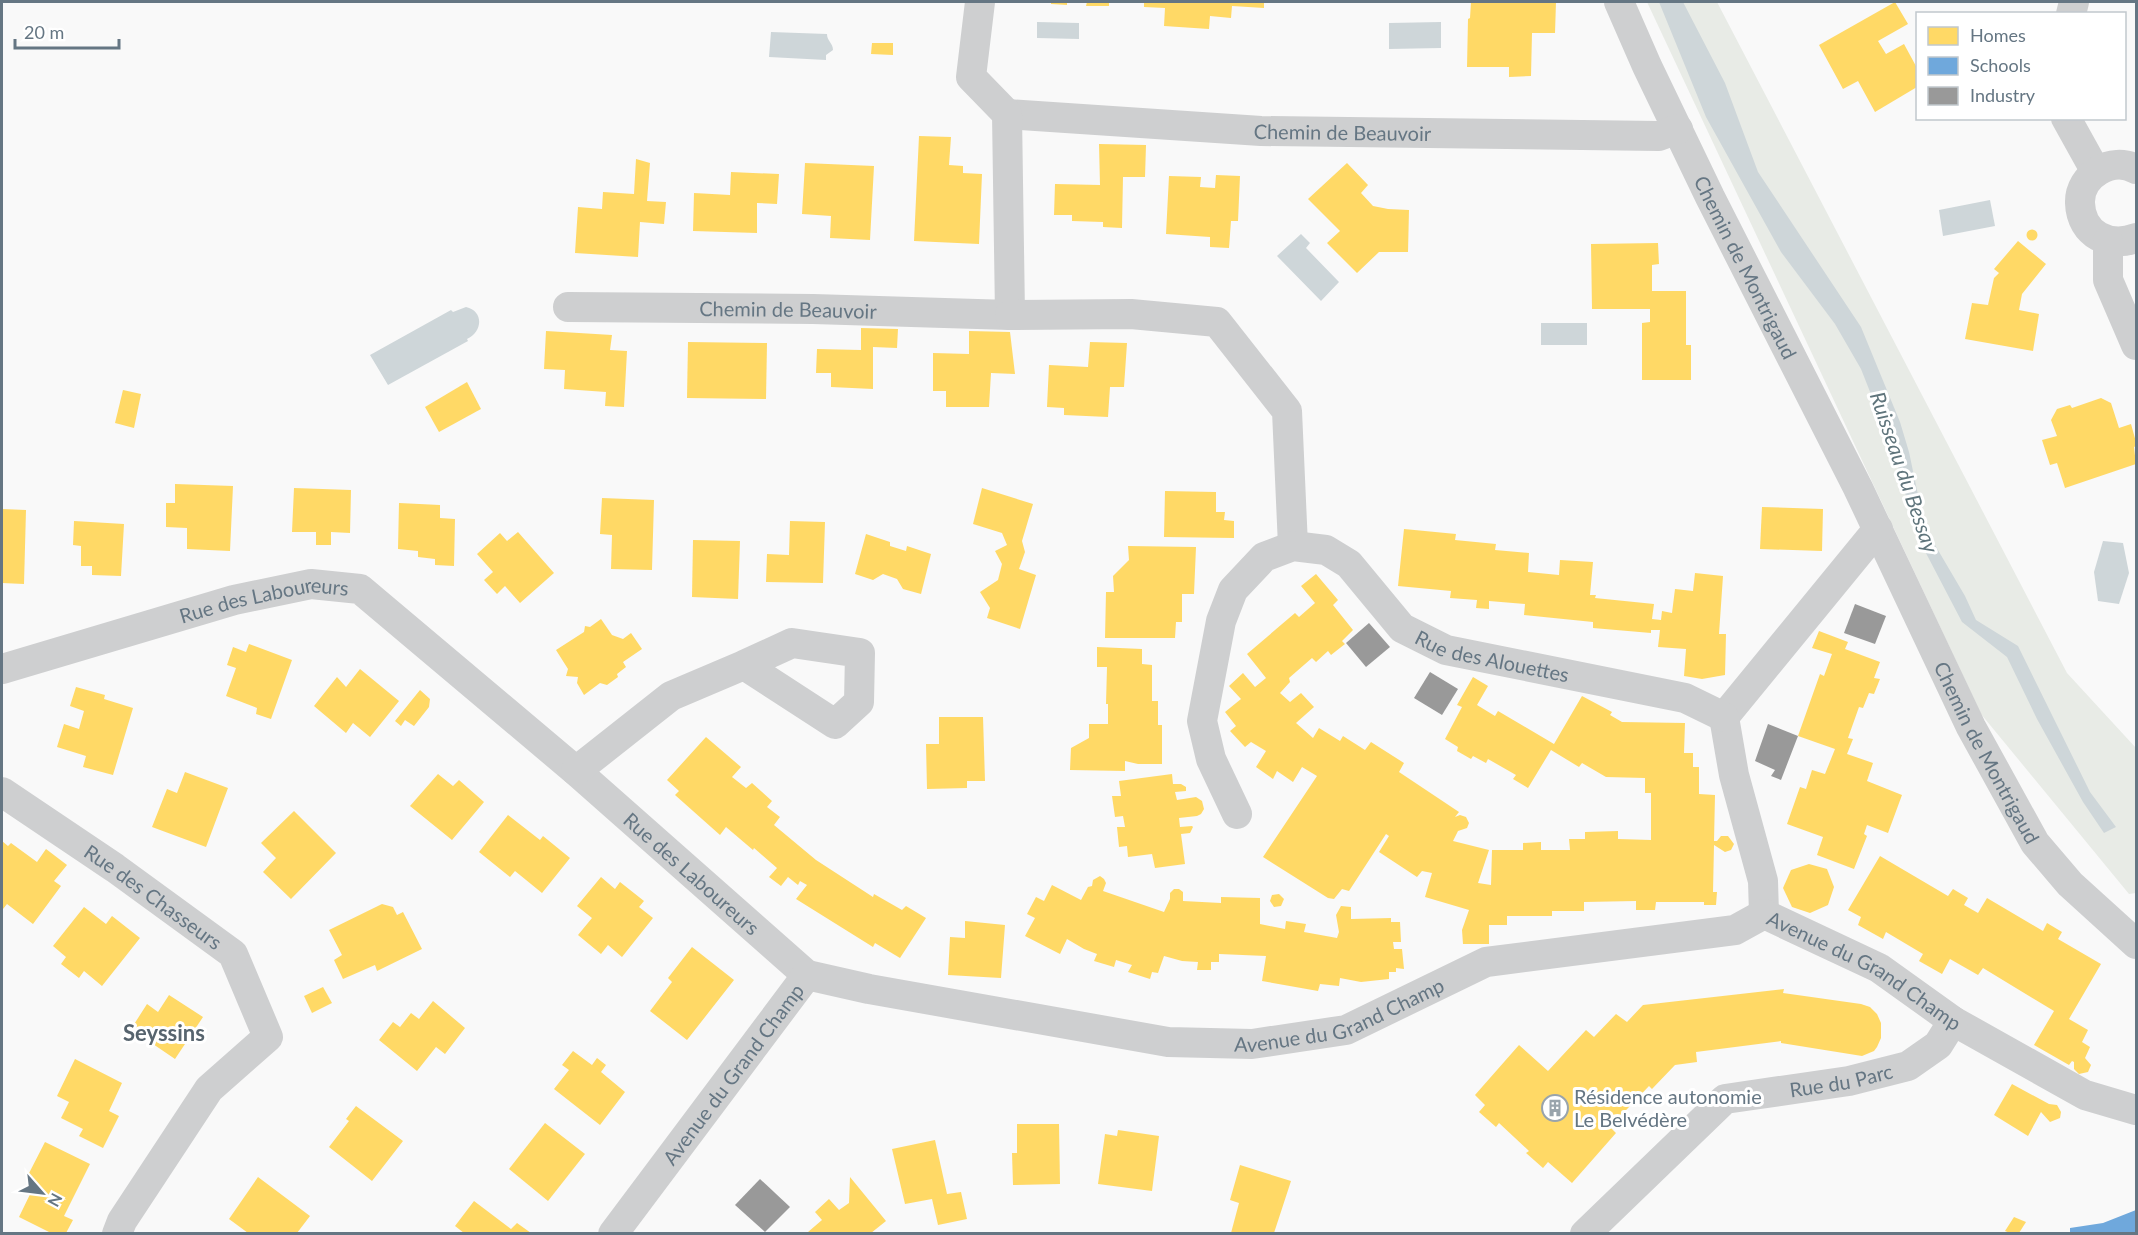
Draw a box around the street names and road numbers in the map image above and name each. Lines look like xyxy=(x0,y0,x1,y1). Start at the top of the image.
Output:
street label: Chemin de Beauvoir xyxy=(1253,119,1432,145)
street label: Chemin de Montrigaud xyxy=(1690,172,1802,363)
street label: Chemin de Beauvoir xyxy=(699,296,878,323)
street label: Rue des Laboureurs xyxy=(176,572,350,628)
street label: Rue des Alouettes xyxy=(1411,625,1571,686)
street label: Chemin de Montrigaud xyxy=(1930,658,2045,848)
street label: Rue des Laboureurs xyxy=(619,807,765,940)
street label: Rue des Chasseurs xyxy=(80,839,227,954)
street label: Avenue du Grand Champ xyxy=(1764,905,1965,1035)
street label: Avenue du Grand Champ xyxy=(1234,972,1448,1056)
street label: Avenue du Grand Champ xyxy=(657,979,808,1169)
street label: Rue du Parc xyxy=(1788,1058,1895,1102)

